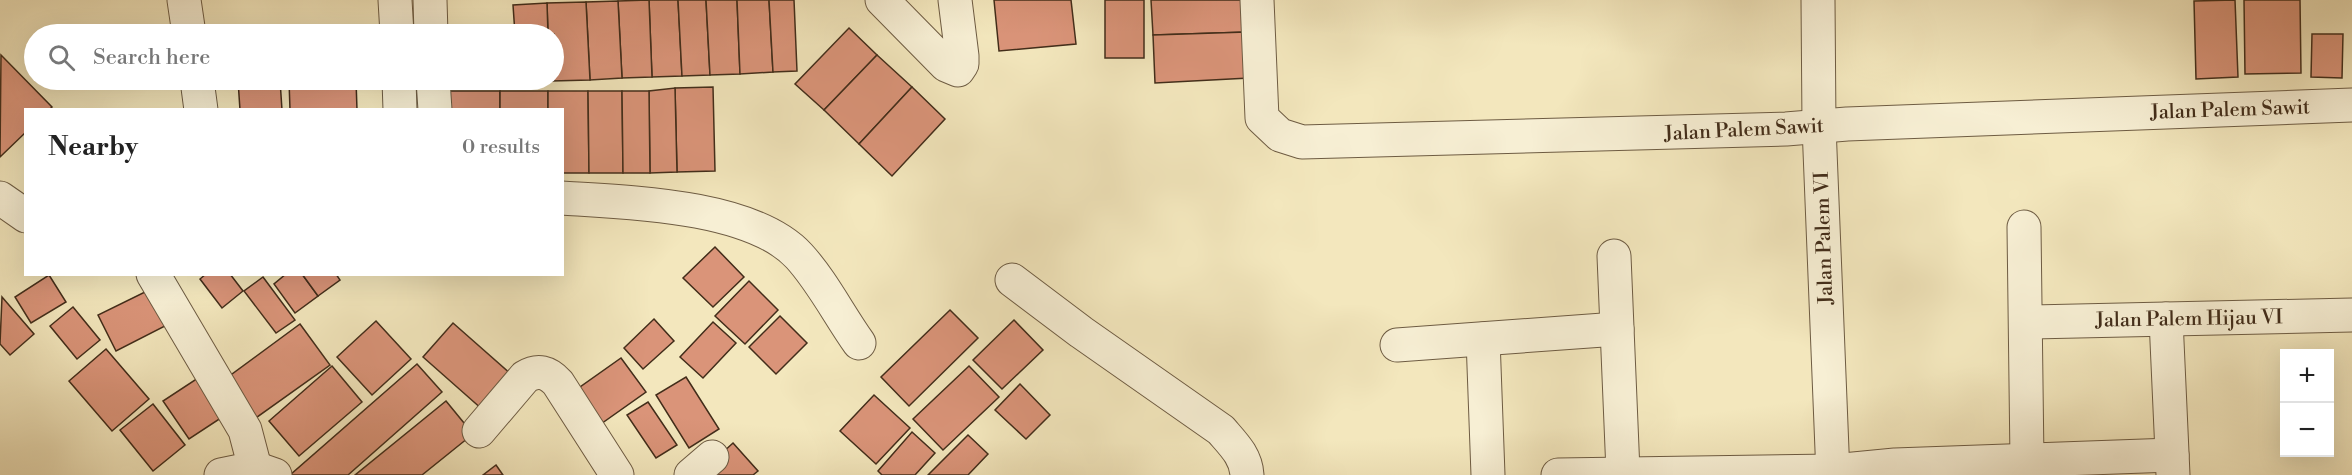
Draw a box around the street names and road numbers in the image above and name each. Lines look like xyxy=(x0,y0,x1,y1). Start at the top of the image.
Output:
street label: Jalan Palem Sawit xyxy=(2149,95,2310,126)
street label: Jalan Palem Sawit xyxy=(1663,114,1825,147)
street label: Jalan Palem VI xyxy=(1810,171,1839,306)
street label: Jalan Palem Hijau VI xyxy=(2094,305,2283,334)

